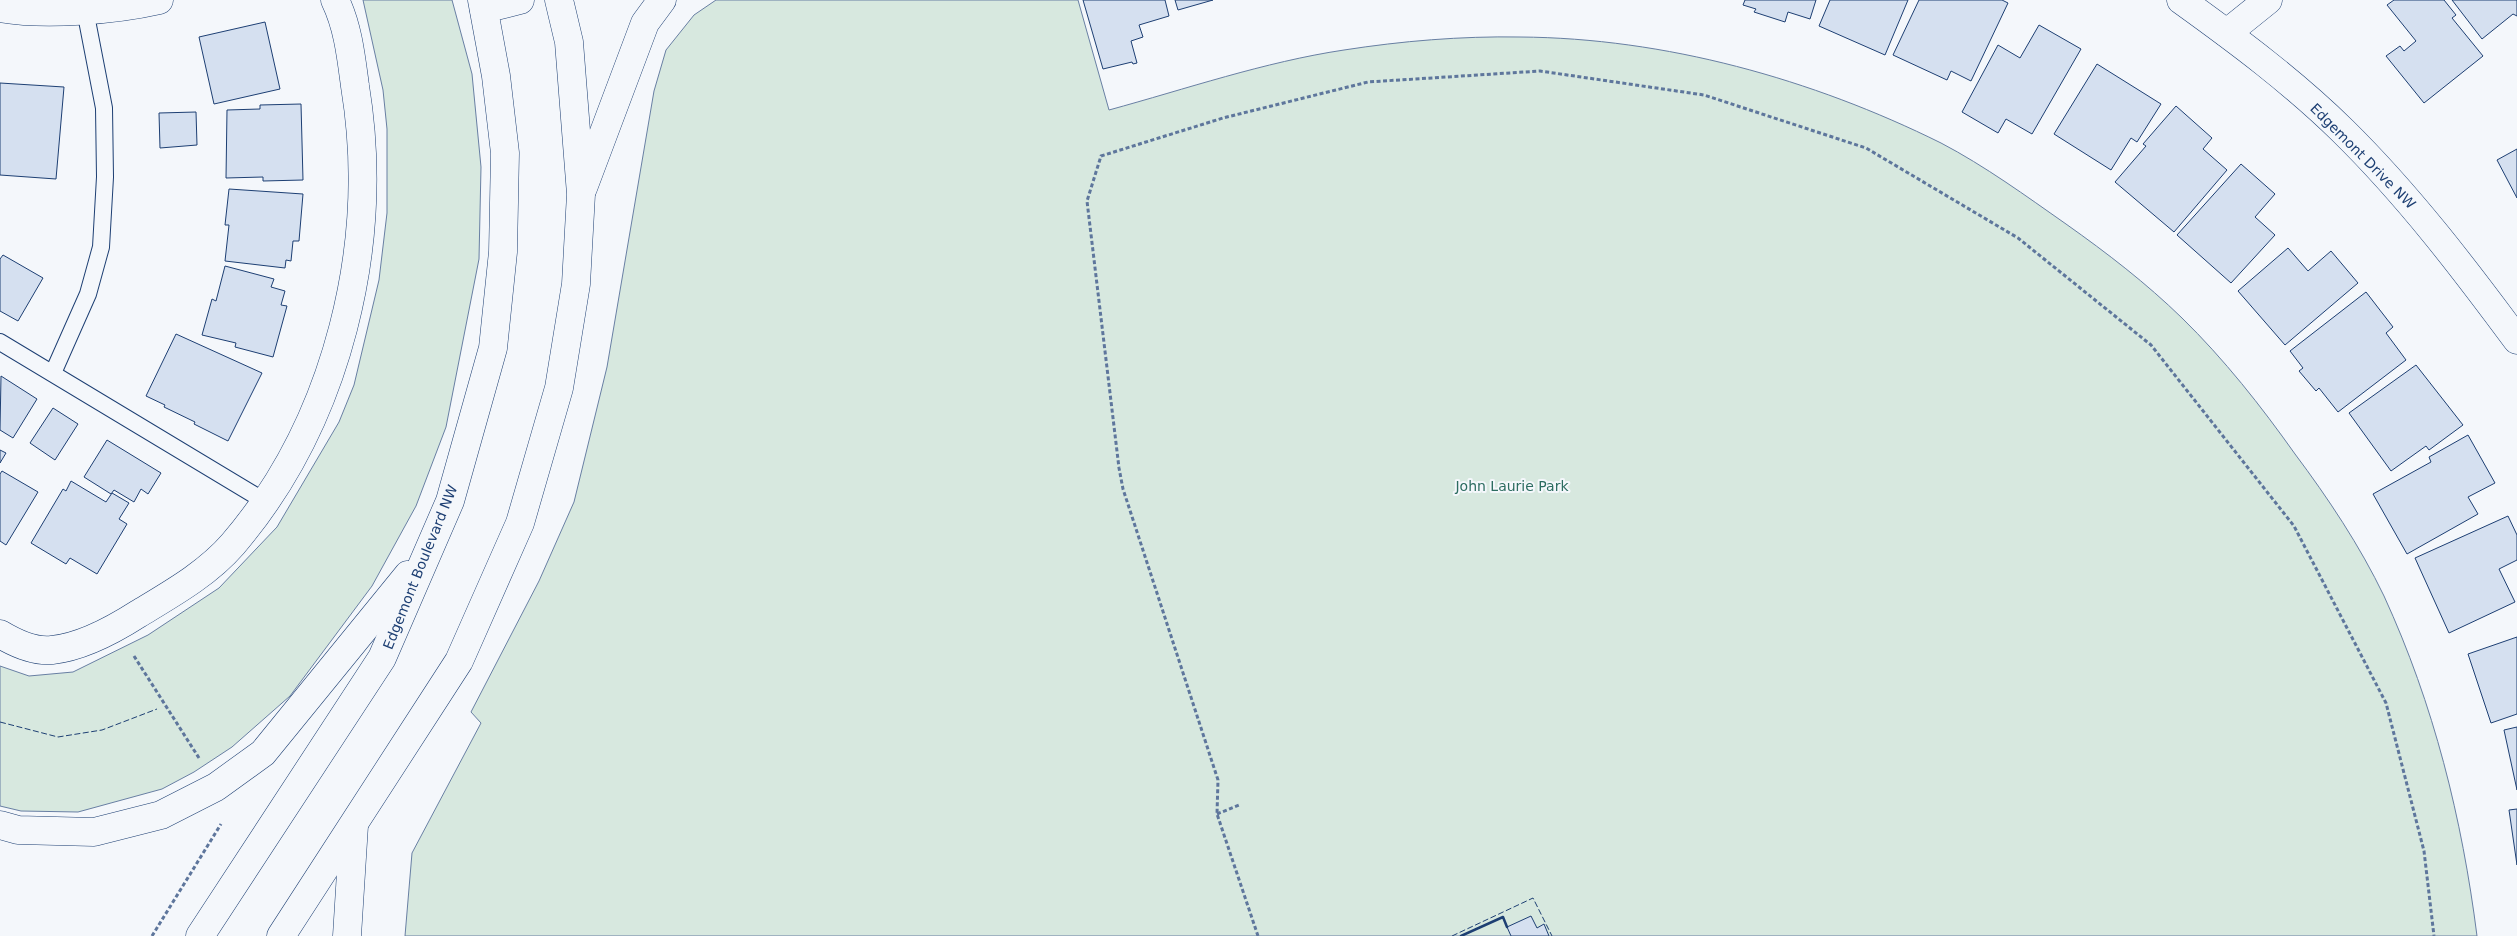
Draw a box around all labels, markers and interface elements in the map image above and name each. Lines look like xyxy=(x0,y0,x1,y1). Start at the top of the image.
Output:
street label: Edgemont Drive NW xyxy=(2307,100,2419,212)
park label: John Laurie Park xyxy=(1454,478,1569,494)
street label: Edgemont Boulevard NW xyxy=(380,482,460,652)

